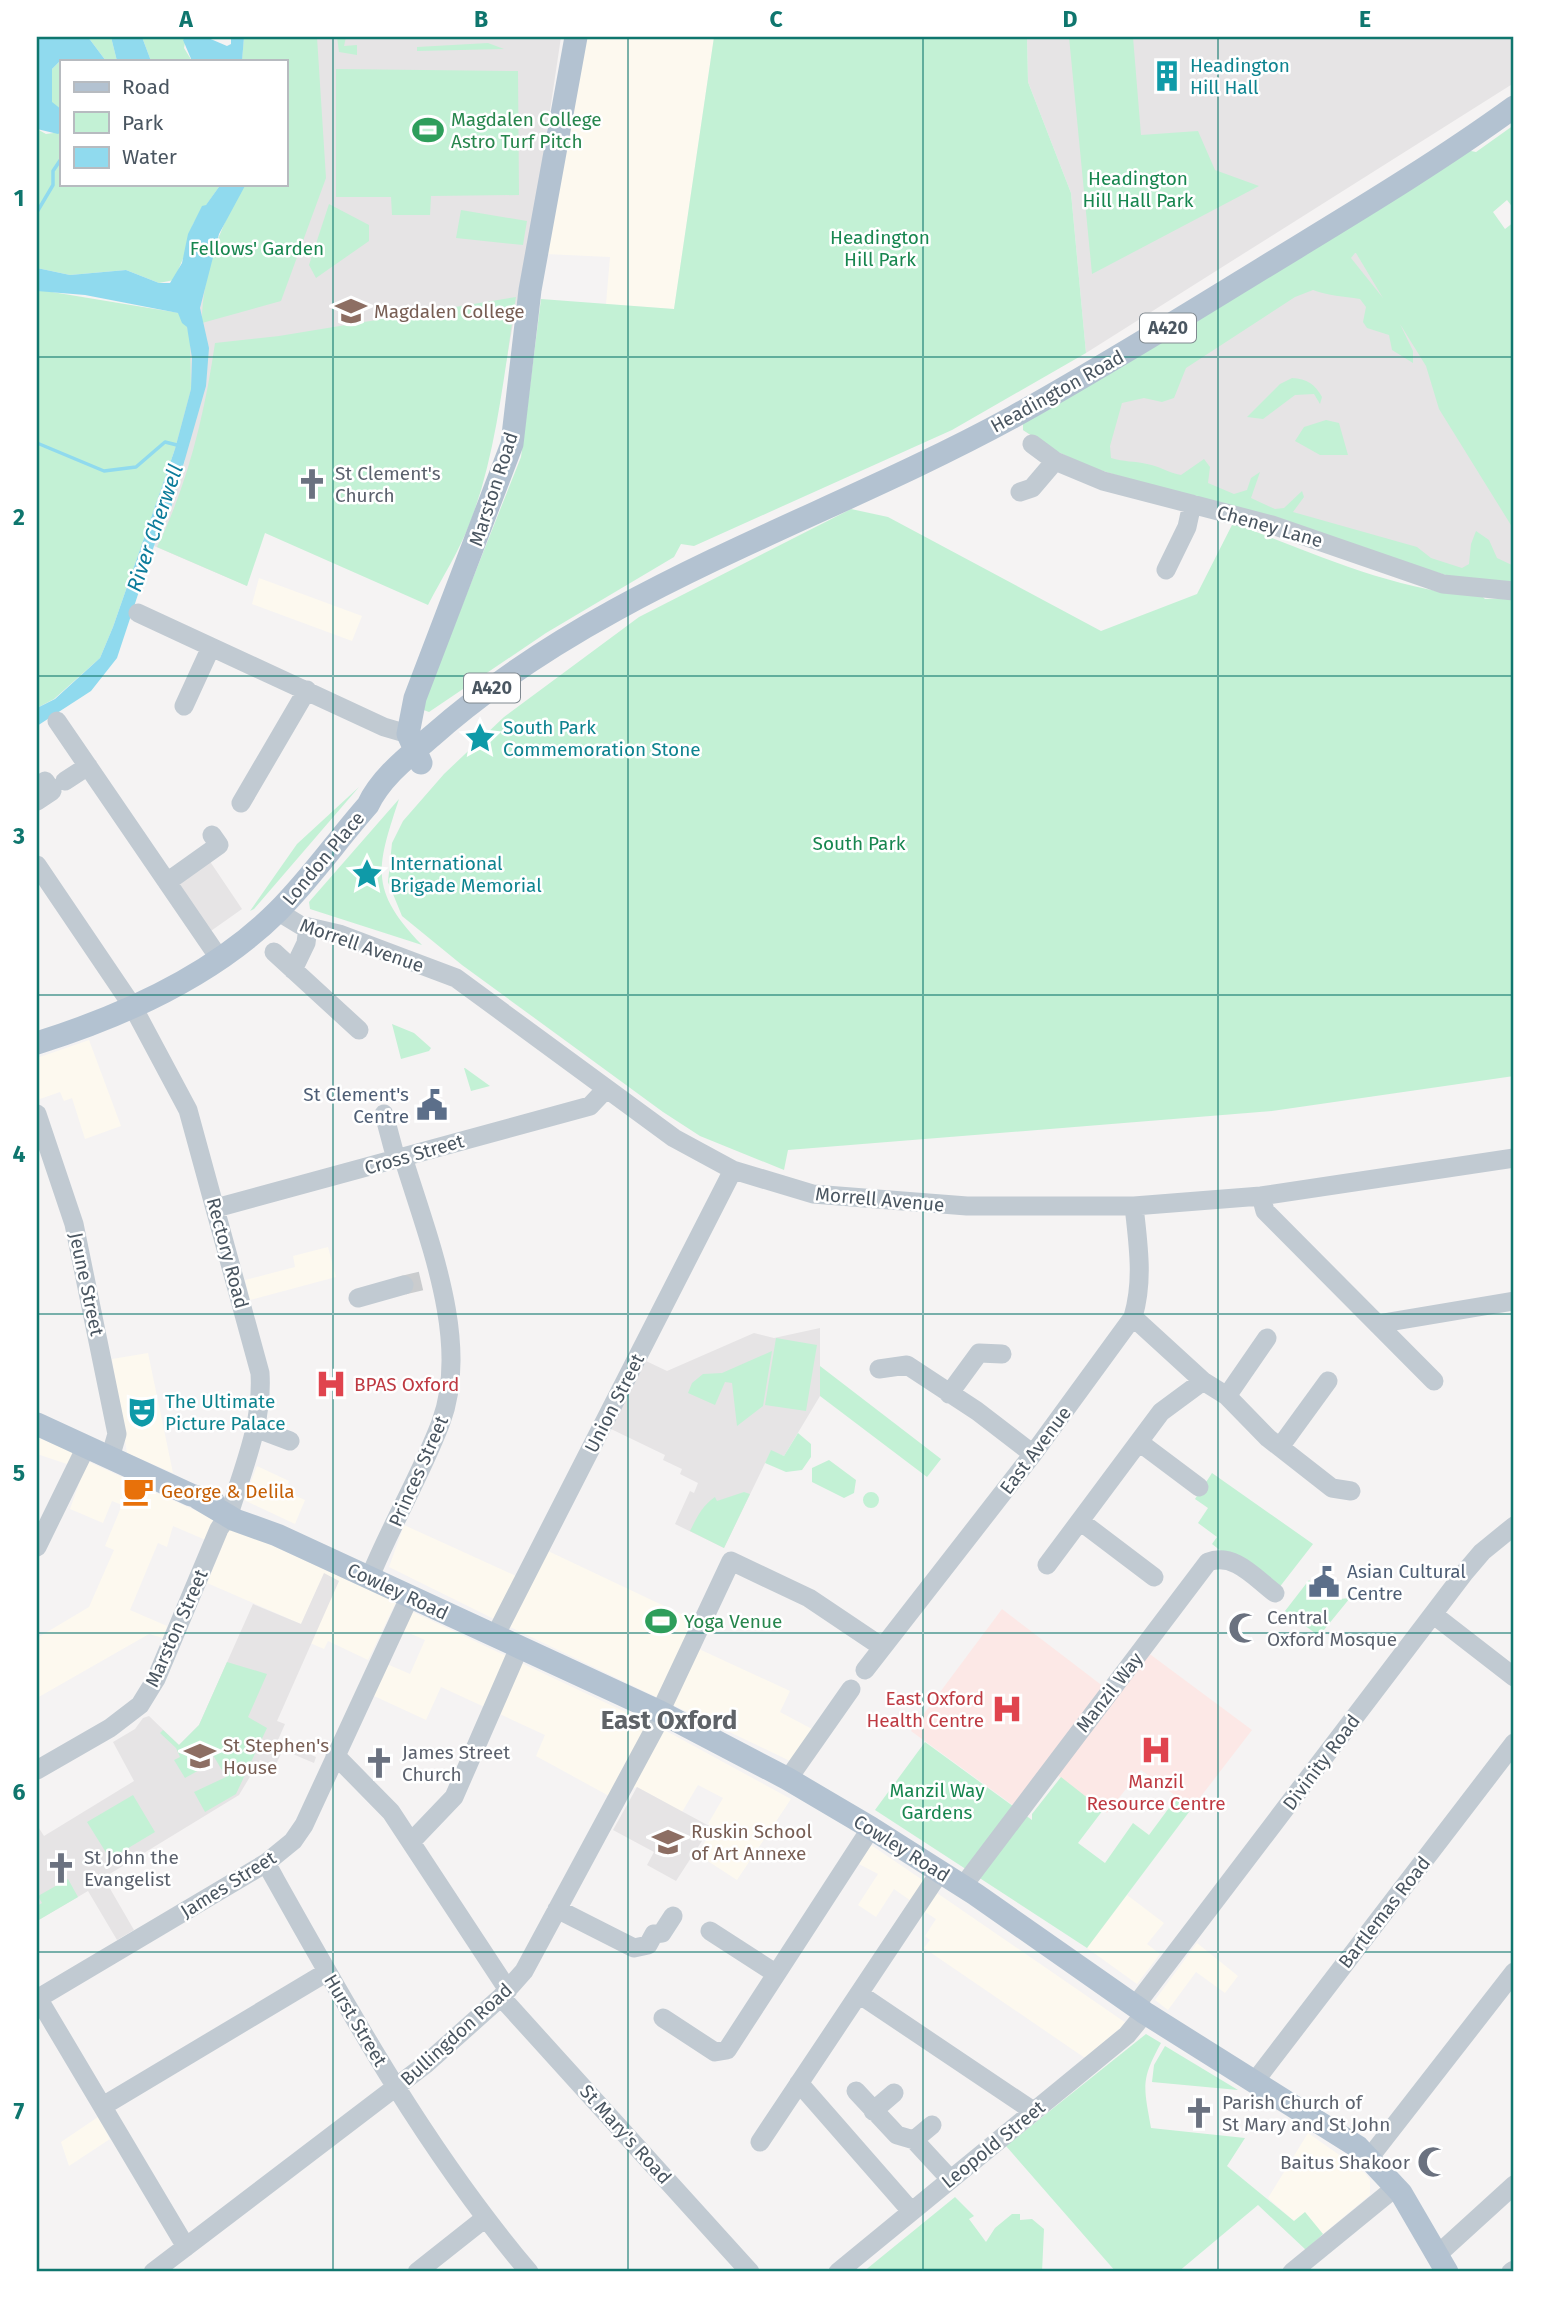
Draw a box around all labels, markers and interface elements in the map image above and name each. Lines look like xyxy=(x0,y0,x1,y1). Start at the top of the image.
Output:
text: A xyxy=(178,5,193,33)
text: B xyxy=(474,5,488,33)
text: C xyxy=(769,5,783,33)
text: D xyxy=(1063,5,1078,33)
text: E xyxy=(1359,5,1371,33)
place label: Headington Hill Hall xyxy=(1190,54,1290,99)
building icon: Headington Hill Hall xyxy=(1150,59,1184,93)
legend xyxy=(60,60,287,186)
text: Road xyxy=(122,74,170,100)
place label: Magdalen College Astro Turf Pitch xyxy=(451,108,602,153)
text: Park xyxy=(122,110,164,136)
sports icon: Magdalen College Astro Turf Pitch xyxy=(411,113,445,147)
text: Water xyxy=(122,144,177,170)
park label: Headington Hill Hall Park xyxy=(1082,167,1194,212)
text: 1 xyxy=(14,184,24,212)
park label: Headington Hill Park xyxy=(830,226,930,271)
park label: Fellows' Garden xyxy=(190,237,324,260)
school or university icon: Magdalen College xyxy=(334,294,368,328)
place label: Magdalen College xyxy=(374,300,525,323)
road number: A420 xyxy=(1140,314,1196,342)
street label: Headington Road xyxy=(987,345,1128,438)
street label: Marston Road xyxy=(464,429,523,549)
water label: River Cherwell xyxy=(121,461,189,595)
place label: St Clement's Church xyxy=(335,462,441,507)
church icon: St Clement's Church xyxy=(295,467,329,501)
street label: Cheney Lane xyxy=(1214,500,1325,553)
text: 2 xyxy=(13,503,25,531)
road number: A420 xyxy=(464,674,520,702)
place label: South Park Commemoration Stone xyxy=(503,716,701,761)
place icon: South Park Commemoration Stone xyxy=(463,721,497,755)
street label: London Place xyxy=(277,807,369,910)
text: 3 xyxy=(12,822,25,850)
park label: South Park xyxy=(813,832,906,855)
place label: International Brigade Memorial xyxy=(390,852,542,897)
place icon: International Brigade Memorial xyxy=(350,857,384,891)
street label: Morrell Avenue xyxy=(297,914,427,977)
place label: St Clement's Centre xyxy=(303,1083,409,1128)
public building icon: St Clement's Centre xyxy=(415,1088,449,1122)
street label: Cross Street xyxy=(362,1129,467,1180)
text: 4 xyxy=(13,1140,26,1168)
street label: Morrell Avenue xyxy=(814,1182,945,1217)
street label: Rectory Road xyxy=(202,1195,253,1311)
street label: Jeune Street xyxy=(64,1230,109,1338)
street label: Union Street xyxy=(580,1350,649,1457)
hospital icon: BPAS Oxford xyxy=(314,1367,348,1401)
place label: BPAS Oxford xyxy=(354,1373,459,1396)
place label: The Ultimate Picture Palace xyxy=(165,1390,286,1435)
theatre icon: The Ultimate Picture Palace xyxy=(125,1395,159,1429)
street label: East Avenue xyxy=(995,1402,1076,1499)
street label: Princes Street xyxy=(384,1412,453,1530)
text: 5 xyxy=(13,1459,25,1487)
cafe icon: George & Delila xyxy=(121,1474,155,1508)
place label: George & Delila xyxy=(161,1480,295,1503)
street label: Cowley Road xyxy=(344,1558,452,1625)
place label: Asian Cultural Centre xyxy=(1347,1560,1466,1605)
public building icon: Asian Cultural Centre xyxy=(1307,1565,1341,1599)
street label: Marston Street xyxy=(140,1566,213,1691)
sports icon: Yoga Venue xyxy=(644,1604,678,1638)
place label: Central Oxford Mosque xyxy=(1267,1606,1397,1651)
place label: Yoga Venue xyxy=(684,1610,782,1633)
mosque icon: Central Oxford Mosque xyxy=(1227,1611,1261,1645)
street label: Manzil Way xyxy=(1071,1647,1148,1737)
place label: East Oxford Health Centre xyxy=(866,1687,984,1732)
hospital icon: East Oxford Health Centre xyxy=(990,1692,1024,1726)
district label: East Oxford xyxy=(601,1705,737,1736)
street label: Divinity Road xyxy=(1278,1710,1365,1815)
hospital icon: Manzil Resource Centre xyxy=(1139,1733,1173,1767)
place label: St Stephen's House xyxy=(223,1734,329,1779)
school or university icon: St Stephen's House xyxy=(183,1739,217,1773)
place label: James Street Church xyxy=(402,1741,510,1786)
church icon: James Street Church xyxy=(362,1746,396,1780)
place label: Manzil Resource Centre xyxy=(1086,1770,1226,1815)
text: 6 xyxy=(13,1778,26,1806)
park label: Manzil Way Gardens xyxy=(889,1779,985,1824)
street label: Cowley Road xyxy=(849,1810,954,1887)
place label: Ruskin School of Art Annexe xyxy=(691,1820,812,1865)
school or university icon: Ruskin School of Art Annexe xyxy=(651,1825,685,1859)
place label: St John the Evangelist xyxy=(84,1846,179,1891)
street label: James Street xyxy=(176,1846,280,1923)
church icon: St John the Evangelist xyxy=(44,1851,78,1885)
street label: Bartlemas Road xyxy=(1334,1852,1435,1973)
street label: Hurst Street xyxy=(319,1970,392,2071)
street label: Bullingdon Road xyxy=(396,1978,517,2091)
street label: St Mary's Road xyxy=(575,2080,676,2189)
place label: Parish Church of St Mary and St John xyxy=(1222,2091,1390,2136)
street label: Leopold Street xyxy=(937,2096,1050,2193)
church icon: Parish Church of St Mary and St John xyxy=(1182,2096,1216,2130)
text: 7 xyxy=(14,2097,25,2125)
mosque icon: Baitus Shakoor xyxy=(1416,2145,1450,2179)
place label: Baitus Shakoor xyxy=(1280,2151,1411,2174)

